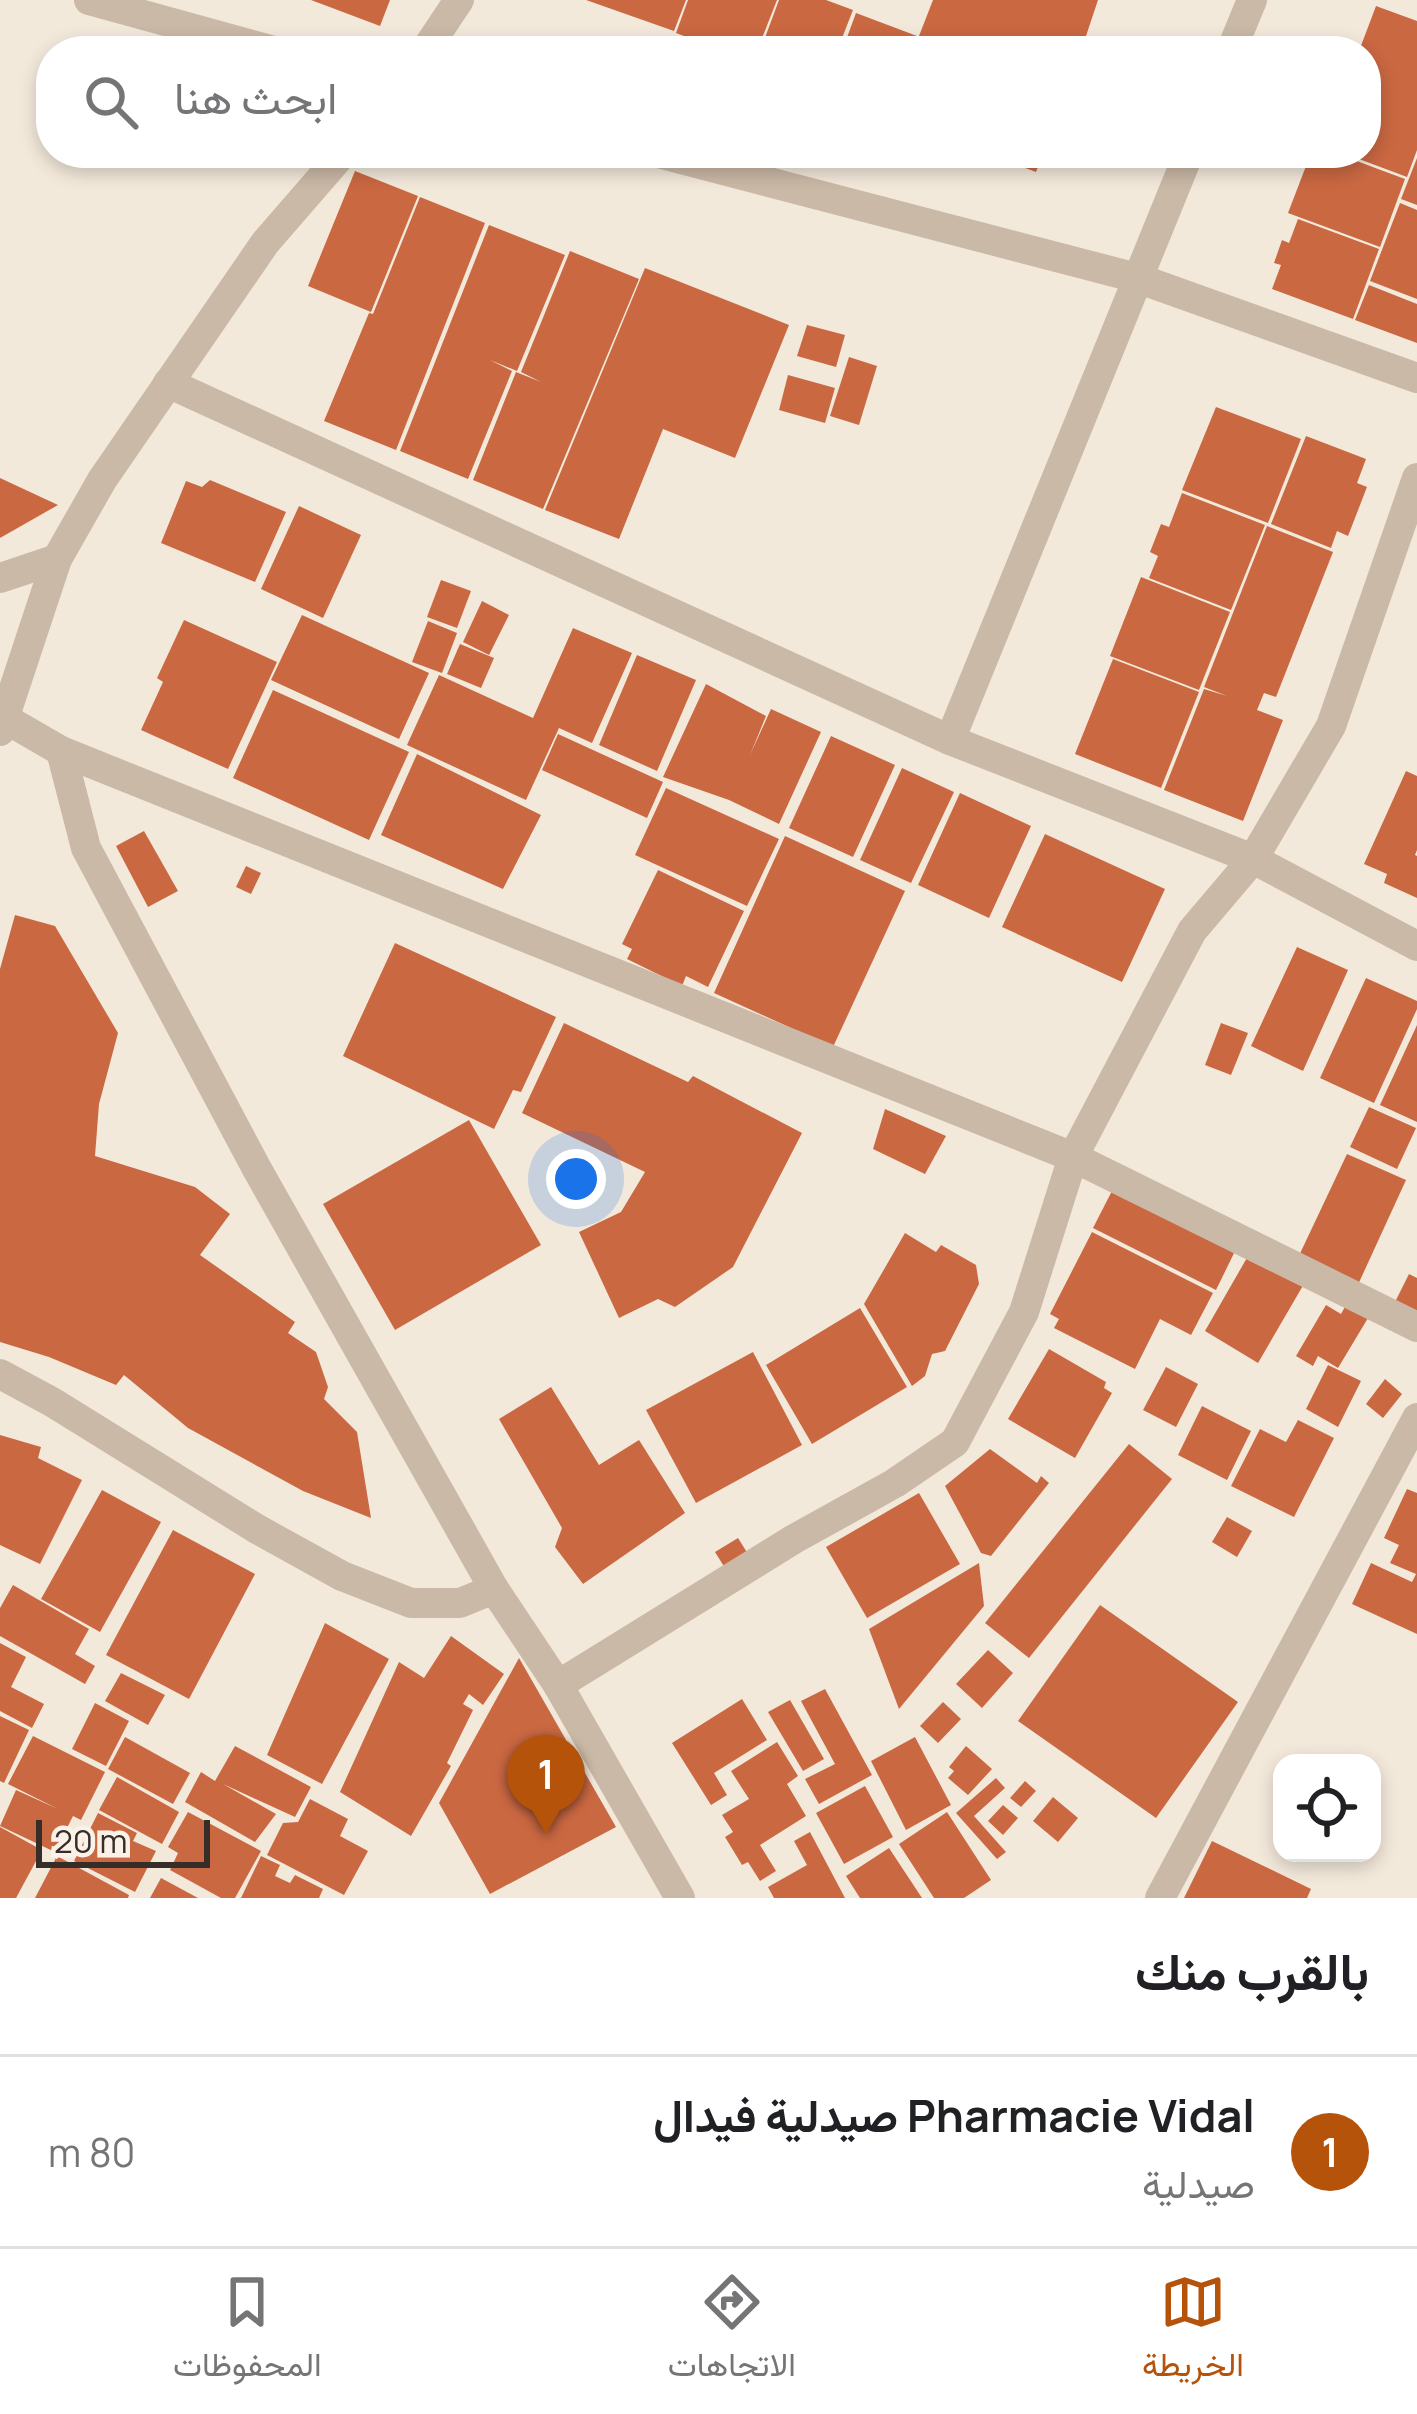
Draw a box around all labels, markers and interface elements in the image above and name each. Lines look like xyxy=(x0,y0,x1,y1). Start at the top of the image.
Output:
search box xyxy=(36,36,1381,168)
text: ابحث هنا xyxy=(174,66,337,128)
icon: search xyxy=(78,69,144,135)
your location xyxy=(546,1149,606,1209)
pin: 1 xyxy=(507,1735,585,1834)
map controls xyxy=(1273,1754,1381,1862)
button: locate xyxy=(1273,1754,1381,1862)
scale bar xyxy=(36,1814,210,1867)
text: 20 m xyxy=(54,1818,128,1863)
text: بالقرب منك xyxy=(1135,1936,1369,2005)
text: Pharmacie Vidal صيدلية فيدال xyxy=(653,2084,1255,2146)
text: 80 m xyxy=(48,2125,135,2179)
text: 1 xyxy=(1321,2125,1339,2179)
text: صيدلية xyxy=(1142,2156,1255,2210)
tab: المحفوظات xyxy=(173,2269,322,2394)
tab: الاتجاهات xyxy=(668,2269,796,2394)
tab: الخريطة xyxy=(1142,2269,1244,2394)

